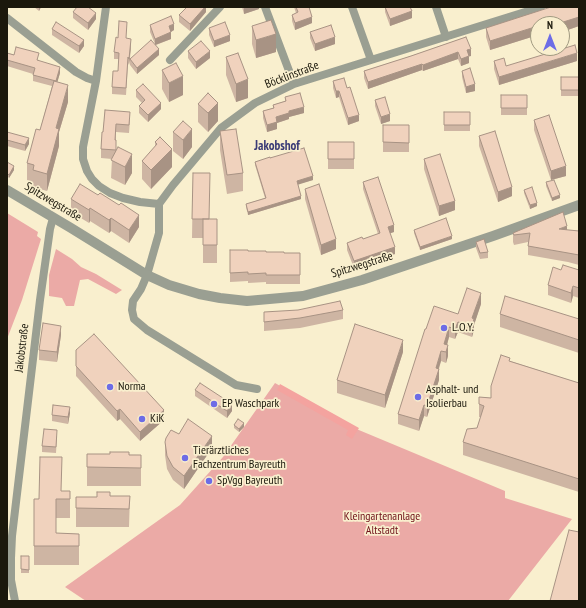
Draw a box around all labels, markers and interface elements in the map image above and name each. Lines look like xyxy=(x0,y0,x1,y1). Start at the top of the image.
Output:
north arrow xyxy=(530,16,570,56)
text: N xyxy=(547,18,553,32)
street label: Böcklinstraße xyxy=(263,58,321,92)
district label: Jakobshof xyxy=(254,138,300,154)
street label: Spitzwegstraße xyxy=(22,179,84,225)
street label: Spitzwegstraße xyxy=(329,249,395,281)
place label: L.O.Y. xyxy=(452,321,474,335)
street label: Jakobstraße xyxy=(12,323,32,373)
marker: L.O.Y. xyxy=(439,323,449,333)
place label: Norma xyxy=(118,380,146,394)
marker: Norma xyxy=(105,382,115,392)
place label: Asphalt- und Isolierbau xyxy=(426,383,479,411)
marker: Asphalt- und Isolierbau xyxy=(413,392,423,402)
place label: EP Waschpark xyxy=(222,397,279,411)
marker: EP Waschpark xyxy=(209,399,219,409)
place label: KiK xyxy=(150,412,164,426)
marker: KiK xyxy=(137,414,147,424)
place label: Tierärztliches Fachzentrum Bayreuth xyxy=(193,444,286,472)
marker: Tierärztliches Fachzentrum Bayreuth xyxy=(180,453,190,463)
place label: SpVgg Bayreuth xyxy=(217,474,282,488)
marker: SpVgg Bayreuth xyxy=(204,476,214,486)
park label: Kleingartenanlage Altstadt xyxy=(344,510,420,538)

